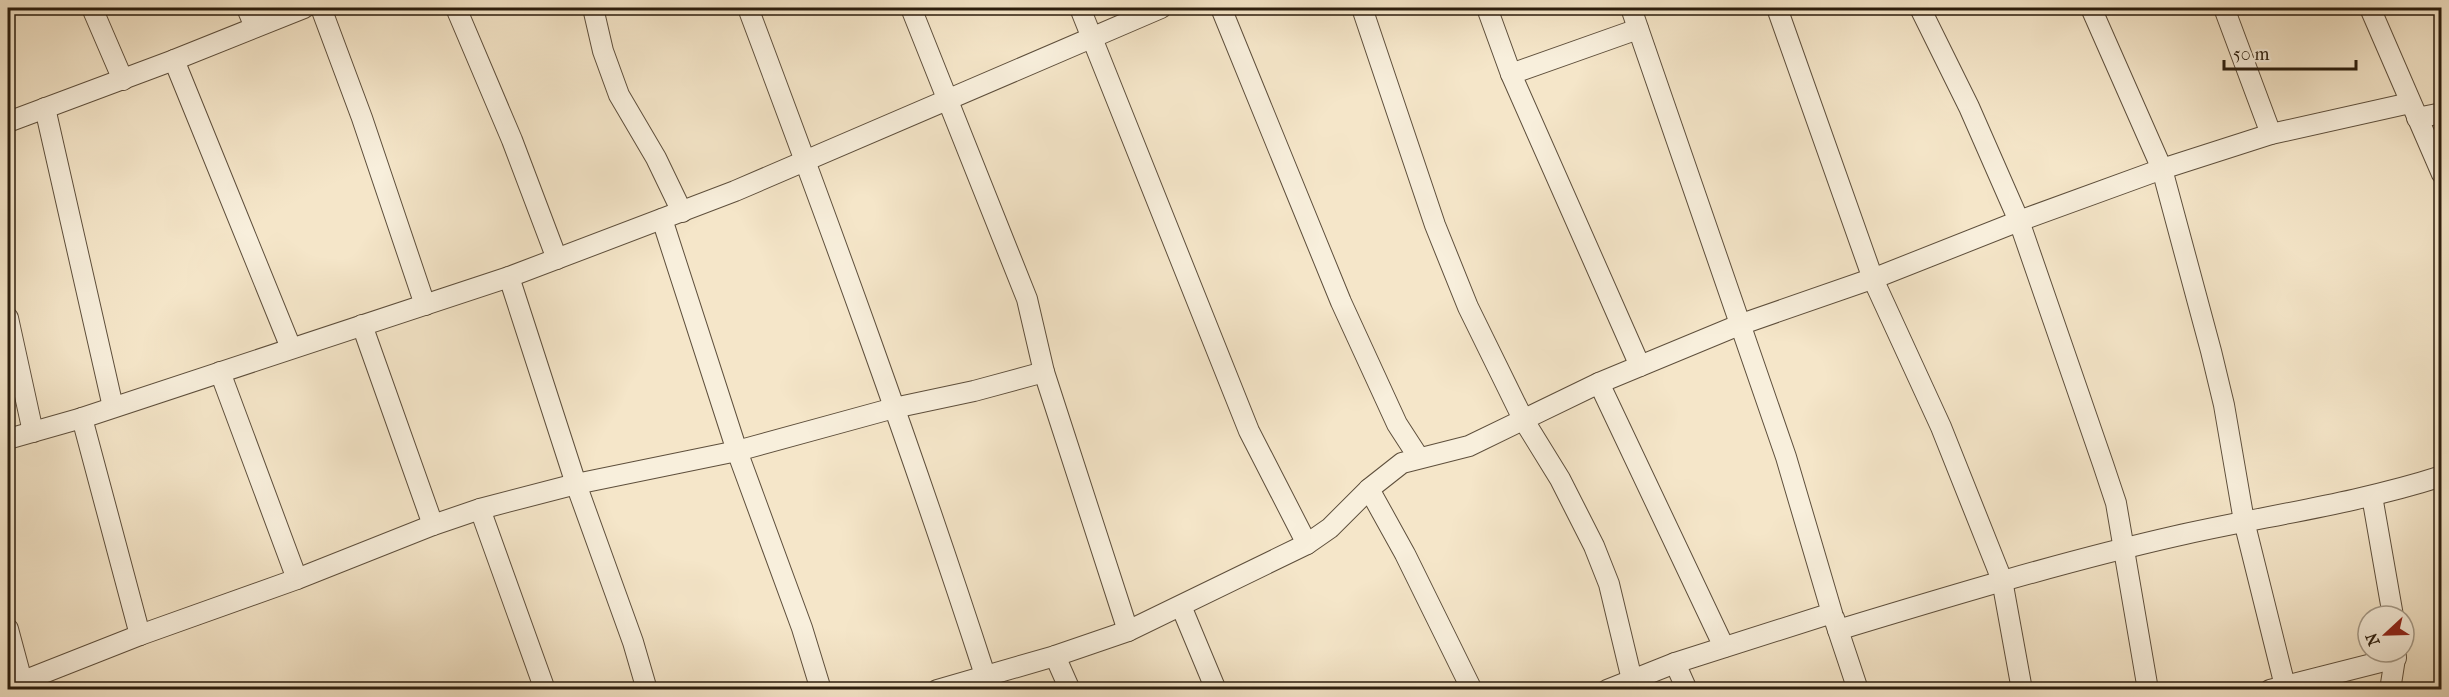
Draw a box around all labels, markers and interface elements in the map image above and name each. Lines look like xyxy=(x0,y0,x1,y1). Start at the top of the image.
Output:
scale bar xyxy=(2224,33,2356,71)
text: 50 m xyxy=(2233,44,2270,65)
north arrow xyxy=(2356,604,2416,664)
text: N xyxy=(2361,629,2384,649)

